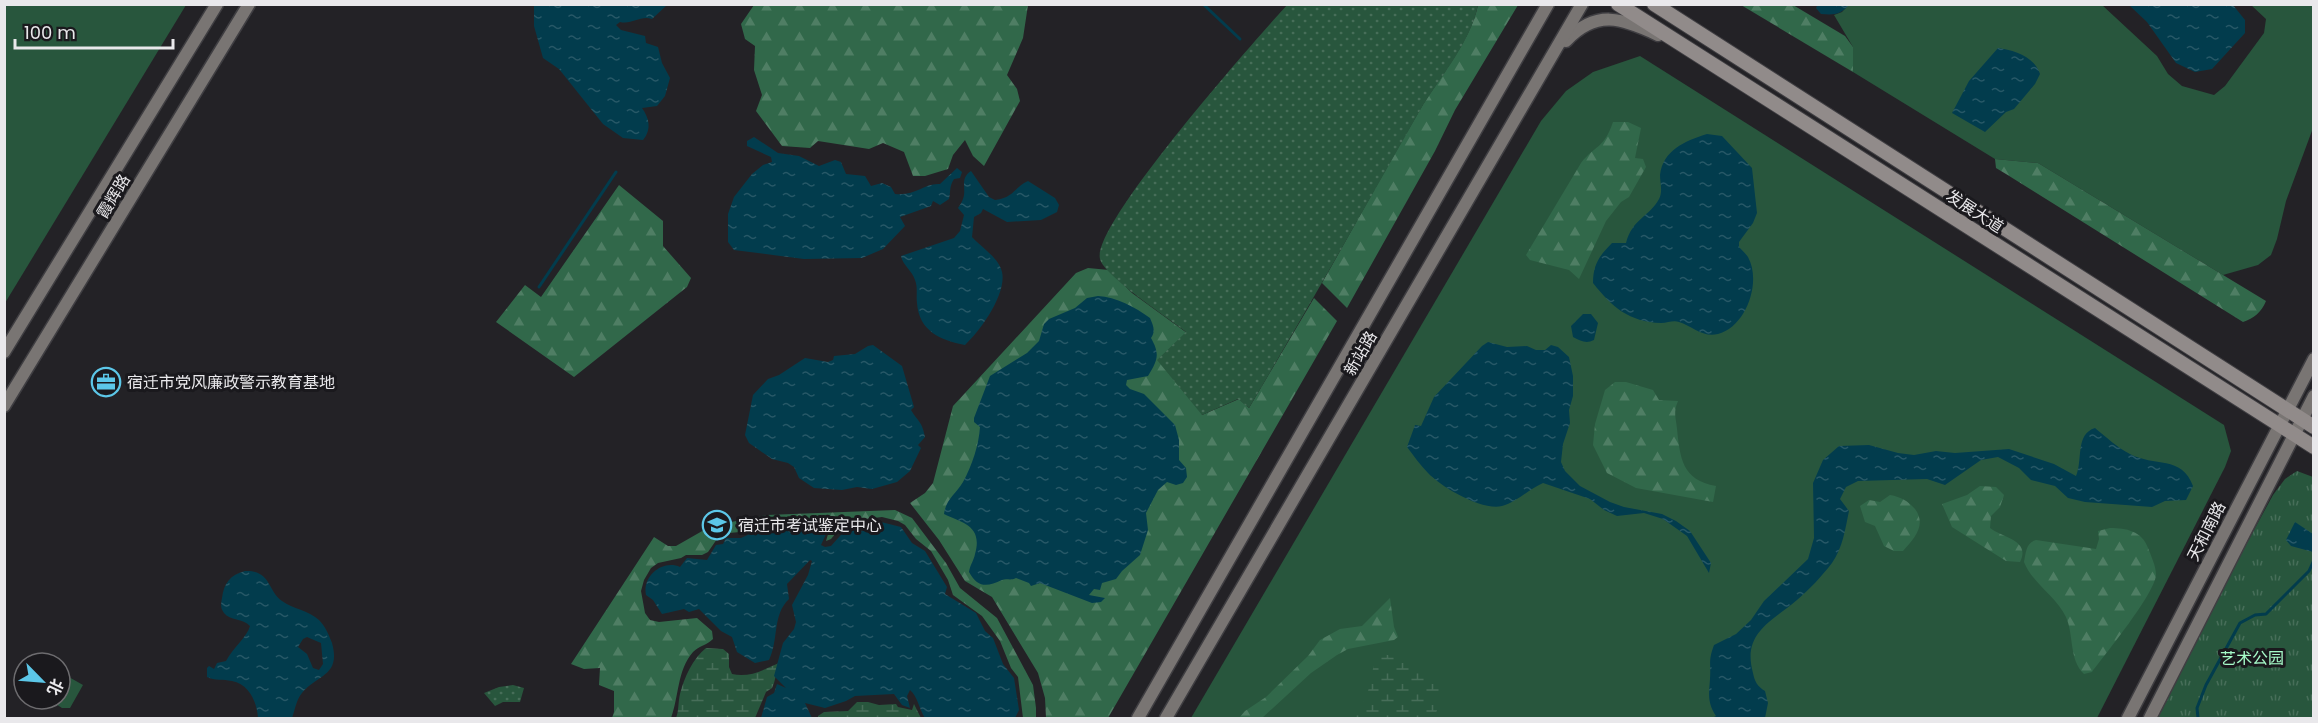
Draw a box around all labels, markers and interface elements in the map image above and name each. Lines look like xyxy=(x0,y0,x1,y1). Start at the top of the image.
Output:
scale bar xyxy=(15,12,172,50)
text: 100 m xyxy=(24,20,76,45)
street label: 霞辉路 xyxy=(91,170,136,223)
street label: 发展大道 xyxy=(1942,184,2008,238)
street label: 新站路 xyxy=(1338,327,1382,380)
office icon: 宿迁市党风廉政警示教育基地 xyxy=(90,366,122,398)
place label: 宿迁市党风廉政警示教育基地 xyxy=(127,371,335,394)
street label: 天和南路 xyxy=(2182,497,2231,565)
school or university icon: 宿迁市考试鉴定中心 xyxy=(701,509,733,541)
place label: 宿迁市考试鉴定中心 xyxy=(738,514,882,537)
park label: 艺术公园 xyxy=(2220,647,2284,670)
north arrow xyxy=(12,651,72,711)
text: 北 xyxy=(41,675,69,699)

